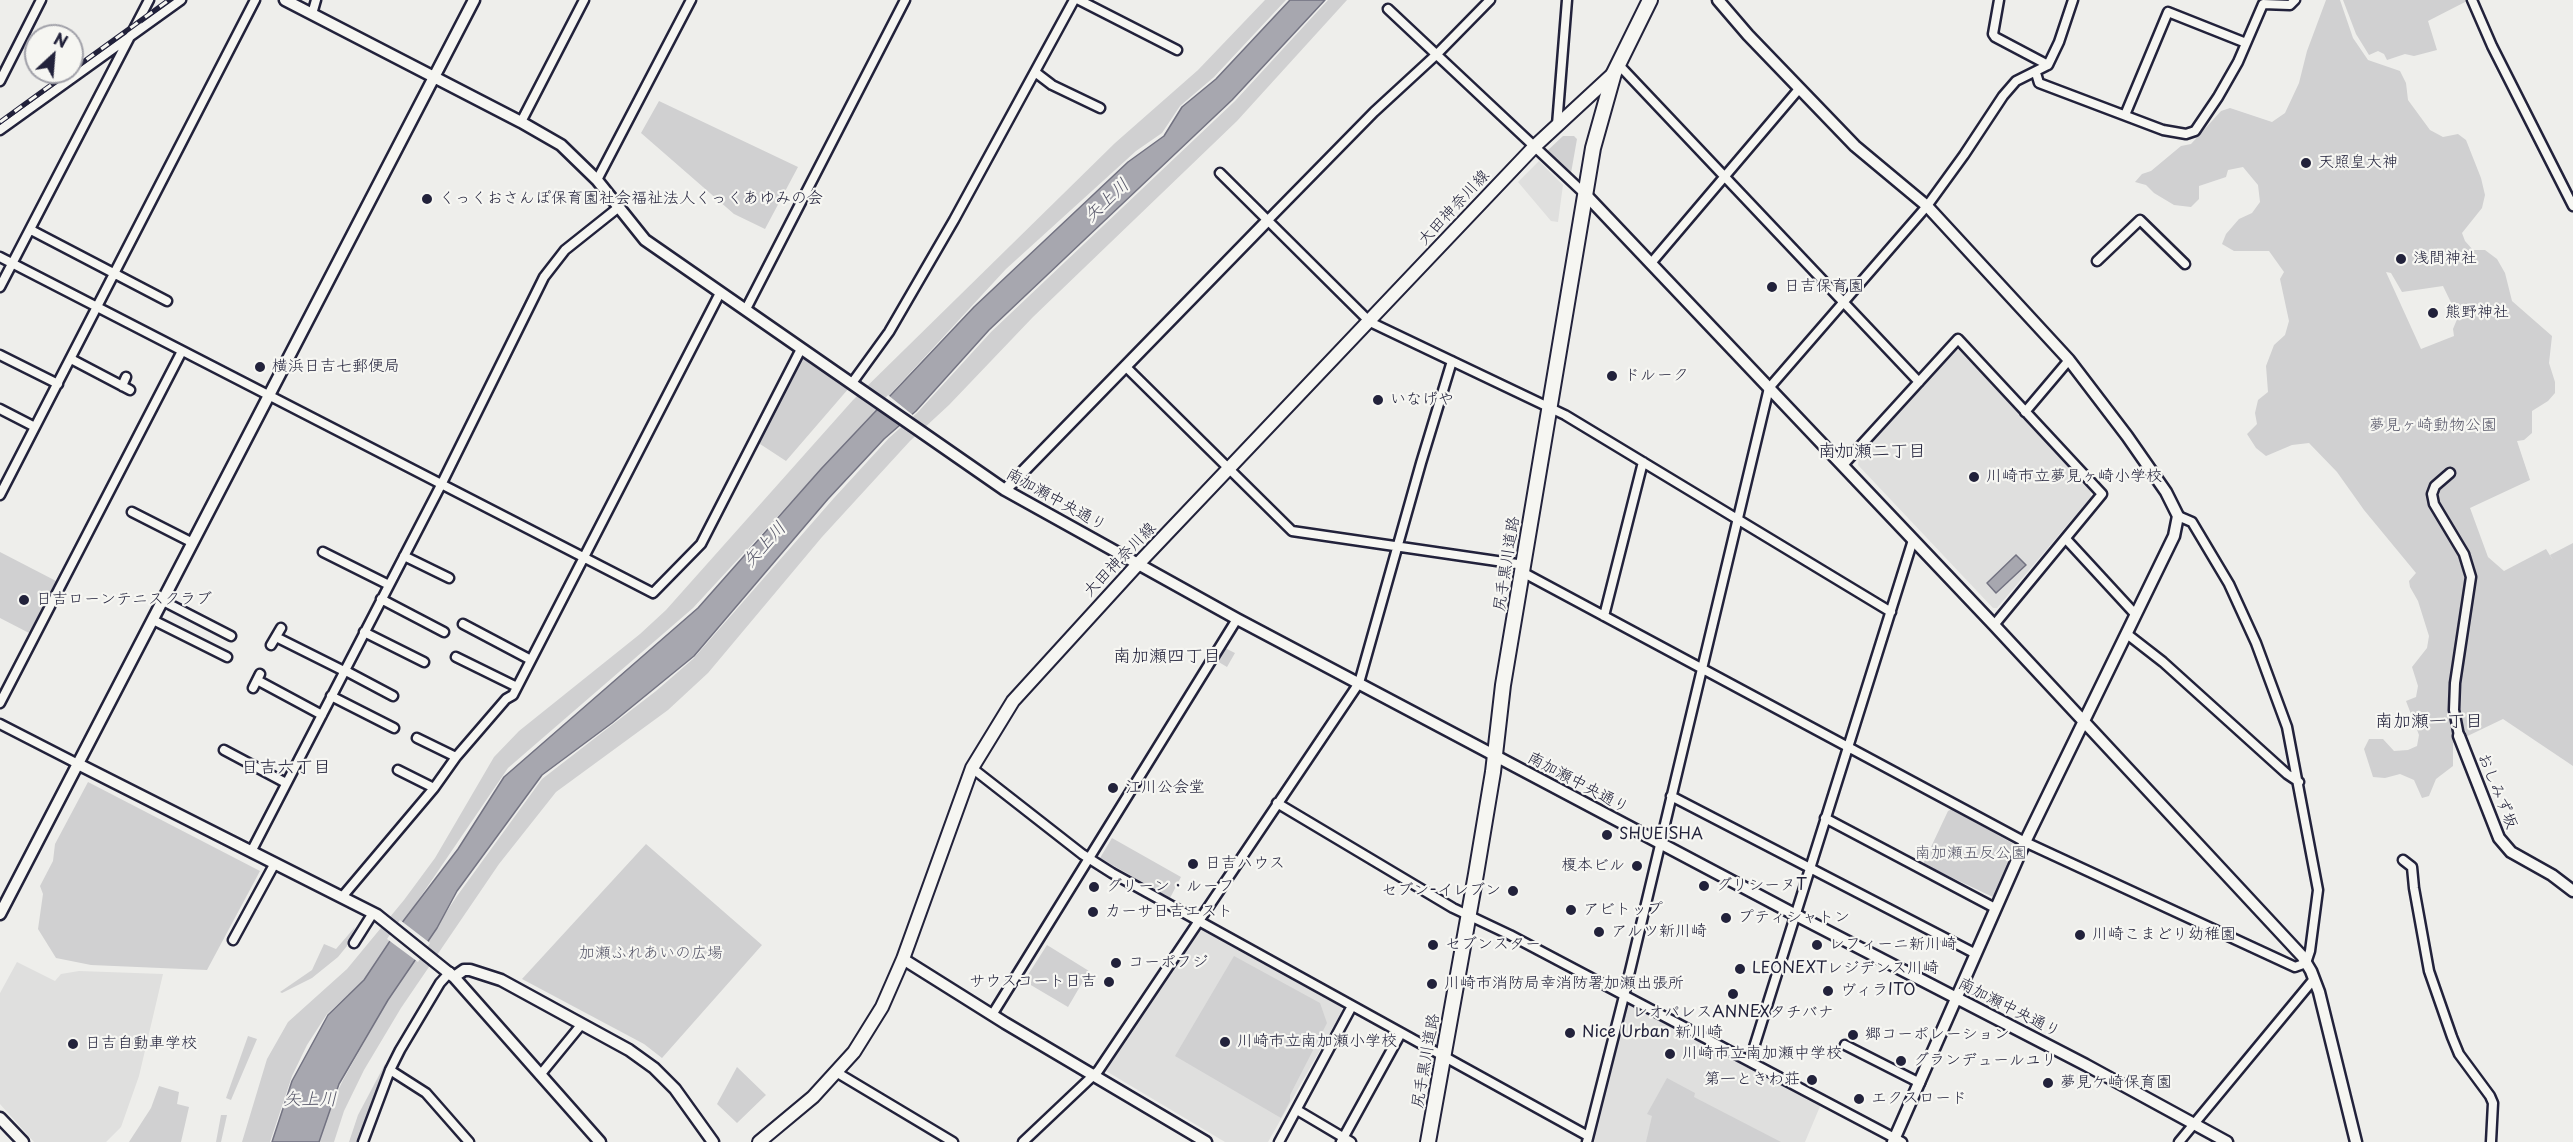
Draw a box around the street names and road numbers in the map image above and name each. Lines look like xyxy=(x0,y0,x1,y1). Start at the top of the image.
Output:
street label: 大田神奈川線 xyxy=(1414,166,1494,250)
street label: 南加瀬中央通り xyxy=(1002,464,1110,536)
street label: 尻手黒川道路 xyxy=(1490,515,1524,613)
street label: 大田神奈川線 xyxy=(1080,519,1160,601)
street label: 南加瀬中央通り xyxy=(1524,748,1632,818)
street label: おしみず坂 xyxy=(2473,750,2521,832)
street label: 南加瀬中央通り xyxy=(1955,974,2063,1042)
street label: 尻手黒川道路 xyxy=(1408,1012,1444,1110)

